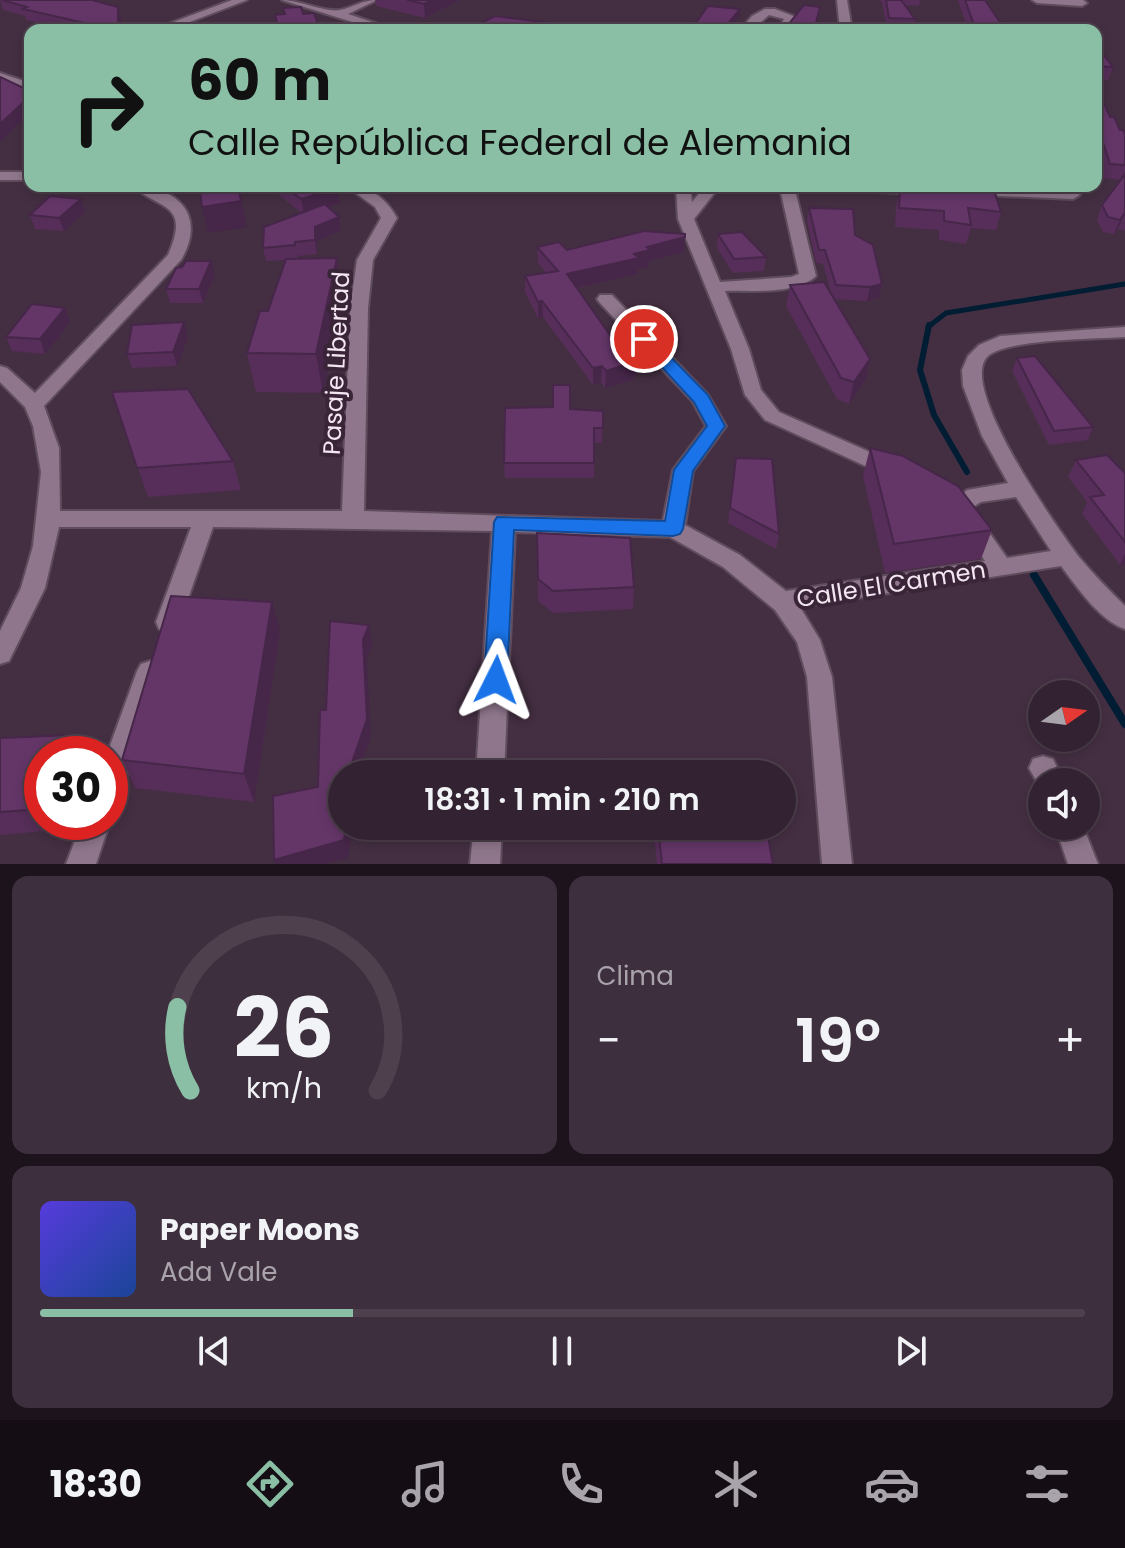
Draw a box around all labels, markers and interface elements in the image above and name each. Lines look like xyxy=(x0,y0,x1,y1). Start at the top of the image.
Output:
text: 60 m xyxy=(188,41,331,120)
icon: right xyxy=(56,56,160,160)
text: Calle República Federal de Alemania xyxy=(188,117,852,168)
street label: Pasaje Libertad xyxy=(315,270,357,456)
pin xyxy=(610,305,678,373)
icon: arrive xyxy=(622,317,666,361)
street label: Calle El Carmen xyxy=(794,553,988,615)
position arrow xyxy=(454,638,538,722)
north arrow xyxy=(1028,680,1100,752)
map controls xyxy=(1028,680,1100,840)
speed limit sign: 30 xyxy=(24,736,128,840)
button: sound xyxy=(1028,768,1100,840)
text: 18:31 · 1 min · 210 m xyxy=(424,778,700,821)
text: Clima xyxy=(597,958,674,994)
text: 26 xyxy=(234,970,335,1086)
text: 19° xyxy=(795,999,881,1083)
text: − xyxy=(597,1010,621,1071)
text: + xyxy=(1055,1010,1085,1071)
text: km/h xyxy=(246,1068,322,1108)
text: Paper Moons xyxy=(160,1208,360,1251)
text: Ada Vale xyxy=(160,1254,277,1290)
icon: previous xyxy=(192,1329,236,1373)
icon: pause xyxy=(540,1329,584,1373)
icon: next xyxy=(889,1329,933,1373)
icon: directions xyxy=(242,1456,298,1512)
icon: music xyxy=(397,1456,453,1512)
icon: phone xyxy=(553,1456,609,1512)
icon: climate xyxy=(708,1456,764,1512)
icon: car xyxy=(864,1456,920,1512)
icon: filters xyxy=(1019,1456,1075,1512)
text: 18:30 xyxy=(50,1459,142,1510)

